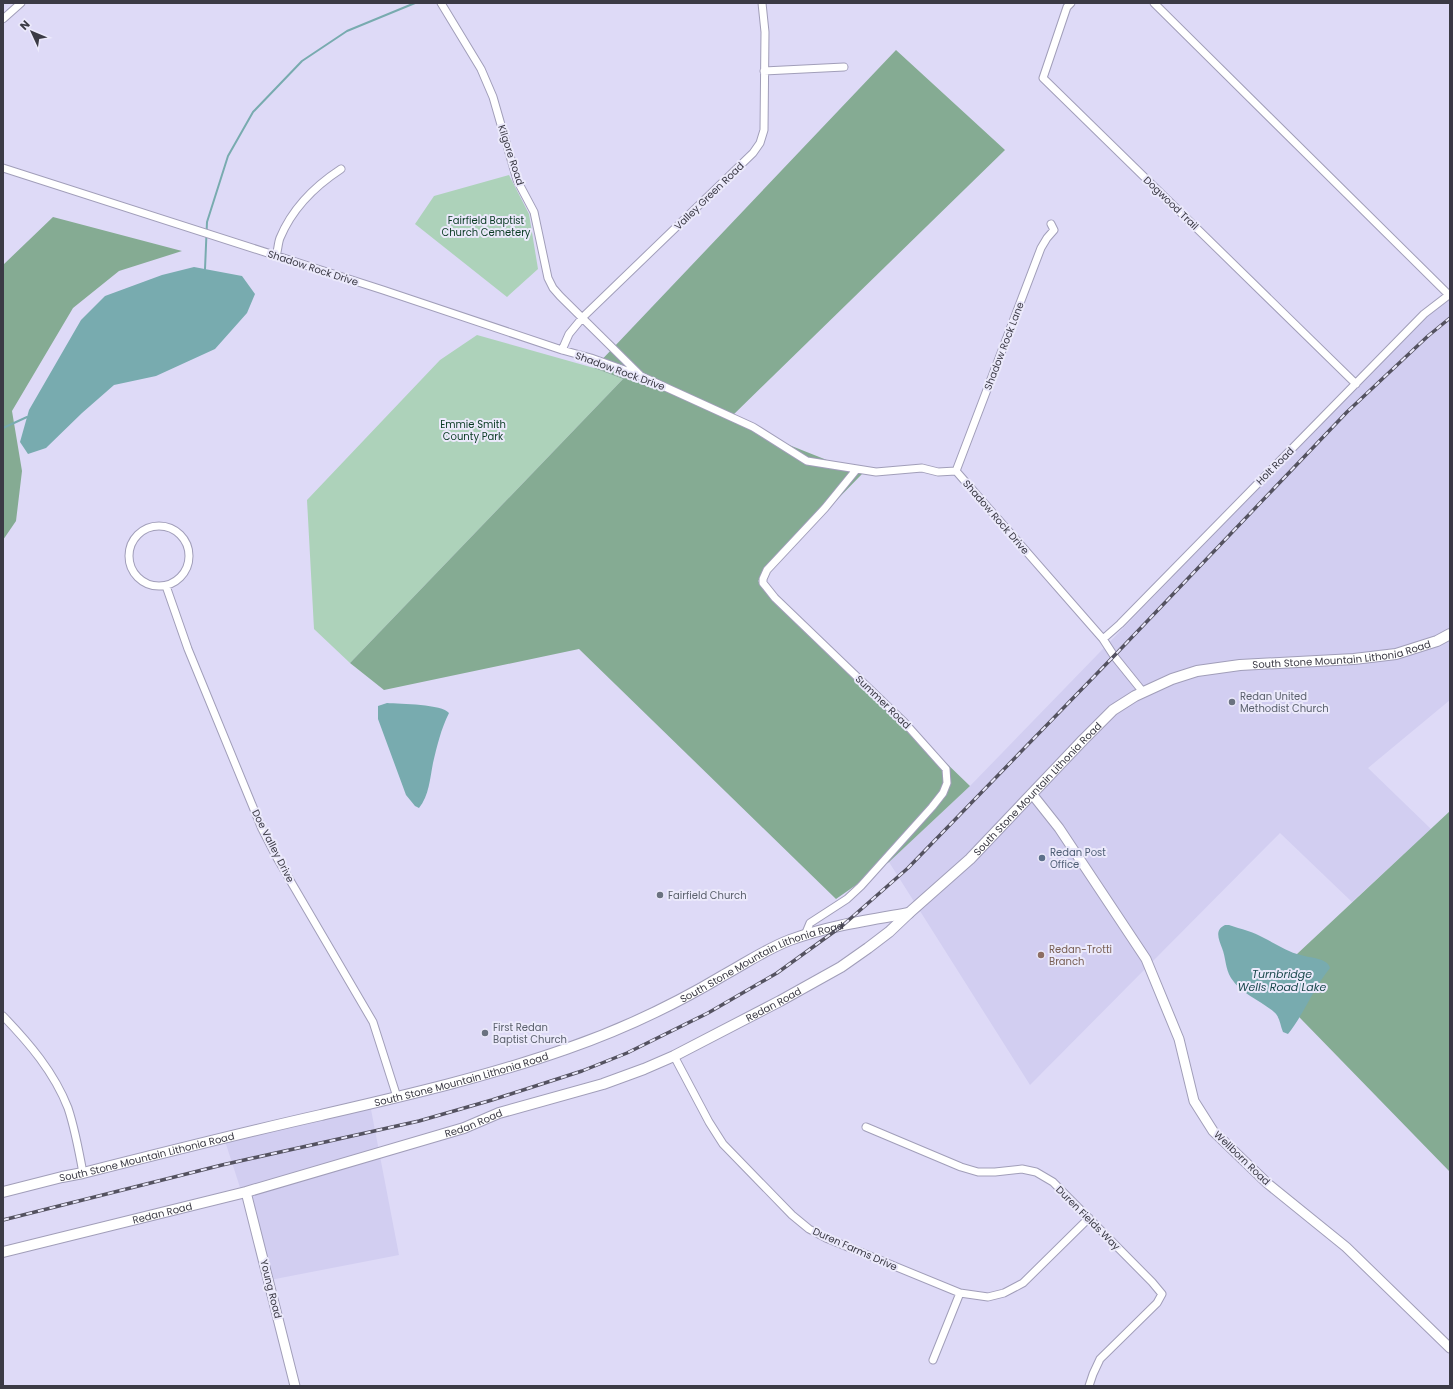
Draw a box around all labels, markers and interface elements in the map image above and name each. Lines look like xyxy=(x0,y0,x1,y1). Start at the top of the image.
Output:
north arrow xyxy=(12,12,52,52)
text: N xyxy=(16,17,33,34)
street label: Kilgore Road xyxy=(494,123,528,187)
street label: Valley Green Road xyxy=(671,159,747,233)
street label: Dogwood Trail xyxy=(1140,173,1202,233)
park label: Fairfield Baptist Church Cemetery xyxy=(441,213,531,240)
street label: Shadow Rock Drive xyxy=(266,246,360,290)
street label: Shadow Rock Lane xyxy=(980,300,1028,392)
street label: Shadow Rock Drive xyxy=(573,348,667,394)
park label: Emmie Smith County Park xyxy=(440,417,506,444)
street label: Holt Road xyxy=(1253,444,1297,488)
street label: Shadow Rock Drive xyxy=(959,476,1033,558)
street label: South Stone Mountain Lithonia Road xyxy=(1252,636,1433,672)
street label: Summer Road xyxy=(852,672,914,732)
place label: Redan United Methodist Church xyxy=(1240,689,1329,716)
marker: Redan United Methodist Church xyxy=(1227,697,1237,707)
street label: South Stone Mountain Lithonia Road xyxy=(970,718,1105,859)
street label: Doe Valley Drive xyxy=(248,807,298,885)
place label: Redan Post Office xyxy=(1050,845,1106,872)
marker: Redan Post Office xyxy=(1037,853,1047,863)
place label: Fairfield Church xyxy=(668,888,747,903)
marker: Fairfield Church xyxy=(655,890,665,900)
street label: South Stone Mountain Lithonia Road xyxy=(677,918,845,1006)
place label: Redan-Trotti Branch xyxy=(1049,942,1112,969)
marker: Redan-Trotti Branch xyxy=(1036,950,1046,960)
water label: Turnbridge Wells Road Lake xyxy=(1238,966,1326,995)
street label: Redan Road xyxy=(743,983,804,1025)
place label: First Redan Baptist Church xyxy=(493,1020,567,1047)
marker: First Redan Baptist Church xyxy=(480,1028,490,1038)
street label: South Stone Mountain Lithonia Road xyxy=(373,1048,550,1110)
street label: Redan Road xyxy=(443,1105,505,1141)
street label: Wellborn Road xyxy=(1211,1127,1273,1189)
street label: South Stone Mountain Lithonia Road xyxy=(58,1128,236,1185)
street label: Duren Fields Way xyxy=(1052,1182,1124,1254)
street label: Redan Road xyxy=(131,1198,194,1227)
street label: Duren Farms Drive xyxy=(810,1224,900,1274)
street label: Young Road xyxy=(256,1258,286,1320)

